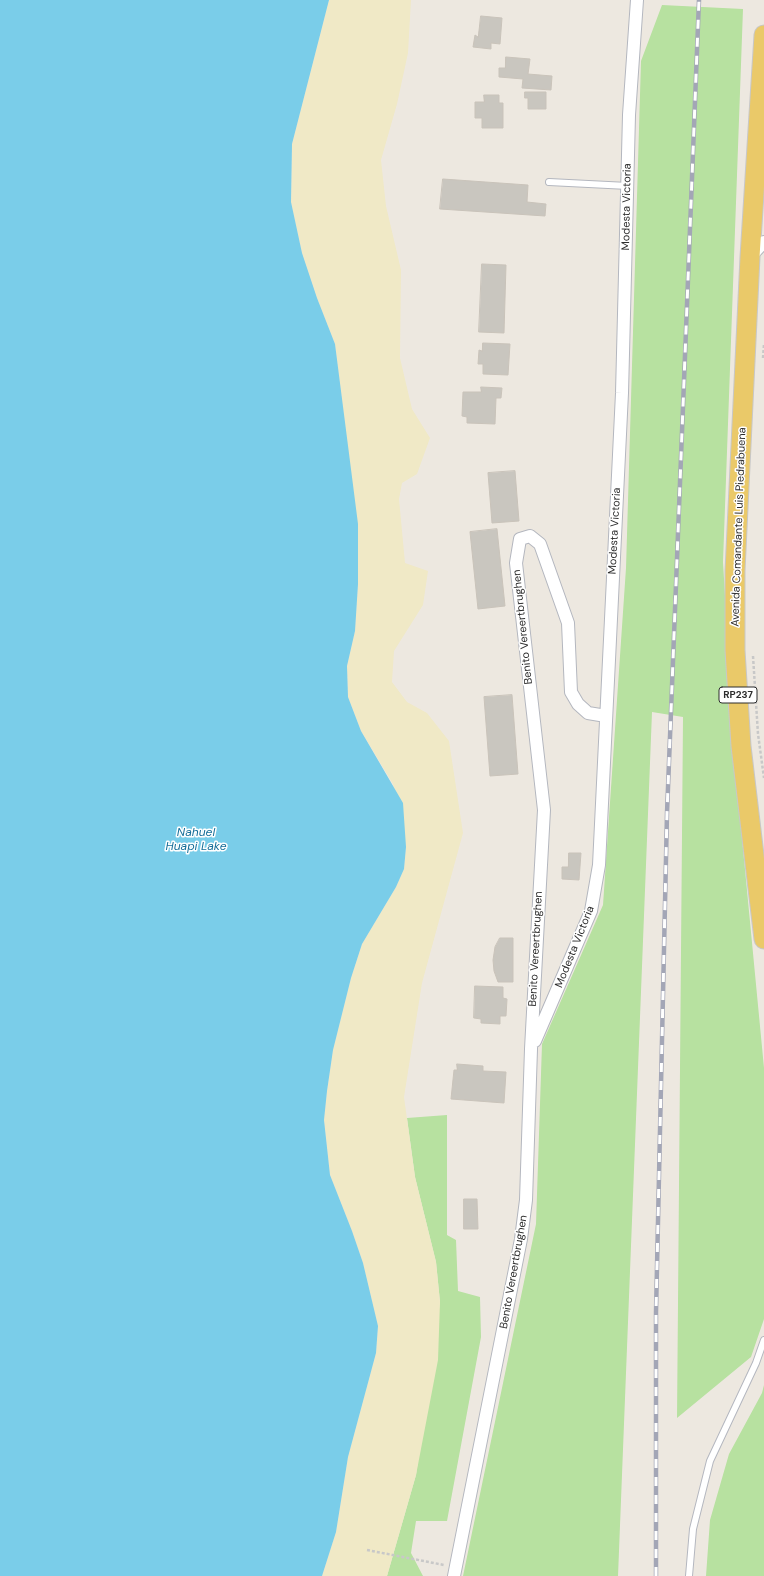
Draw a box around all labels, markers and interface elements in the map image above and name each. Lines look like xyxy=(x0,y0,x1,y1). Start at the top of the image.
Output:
street label: Modesta Victoria xyxy=(620,163,634,251)
street label: Avenida Comandante Luis Piedrabuena xyxy=(729,427,749,627)
street label: Modesta Victoria xyxy=(606,487,624,575)
street label: Benito Vereertbrughen xyxy=(510,569,536,685)
road number: RP237 xyxy=(719,687,757,703)
water label: Nahuel Huapi Lake xyxy=(165,826,227,854)
street label: Benito Vereertbrughen xyxy=(526,891,546,1007)
street label: Modesta Victoria xyxy=(553,904,597,990)
street label: Benito Vereertbrughen xyxy=(497,1214,531,1330)

